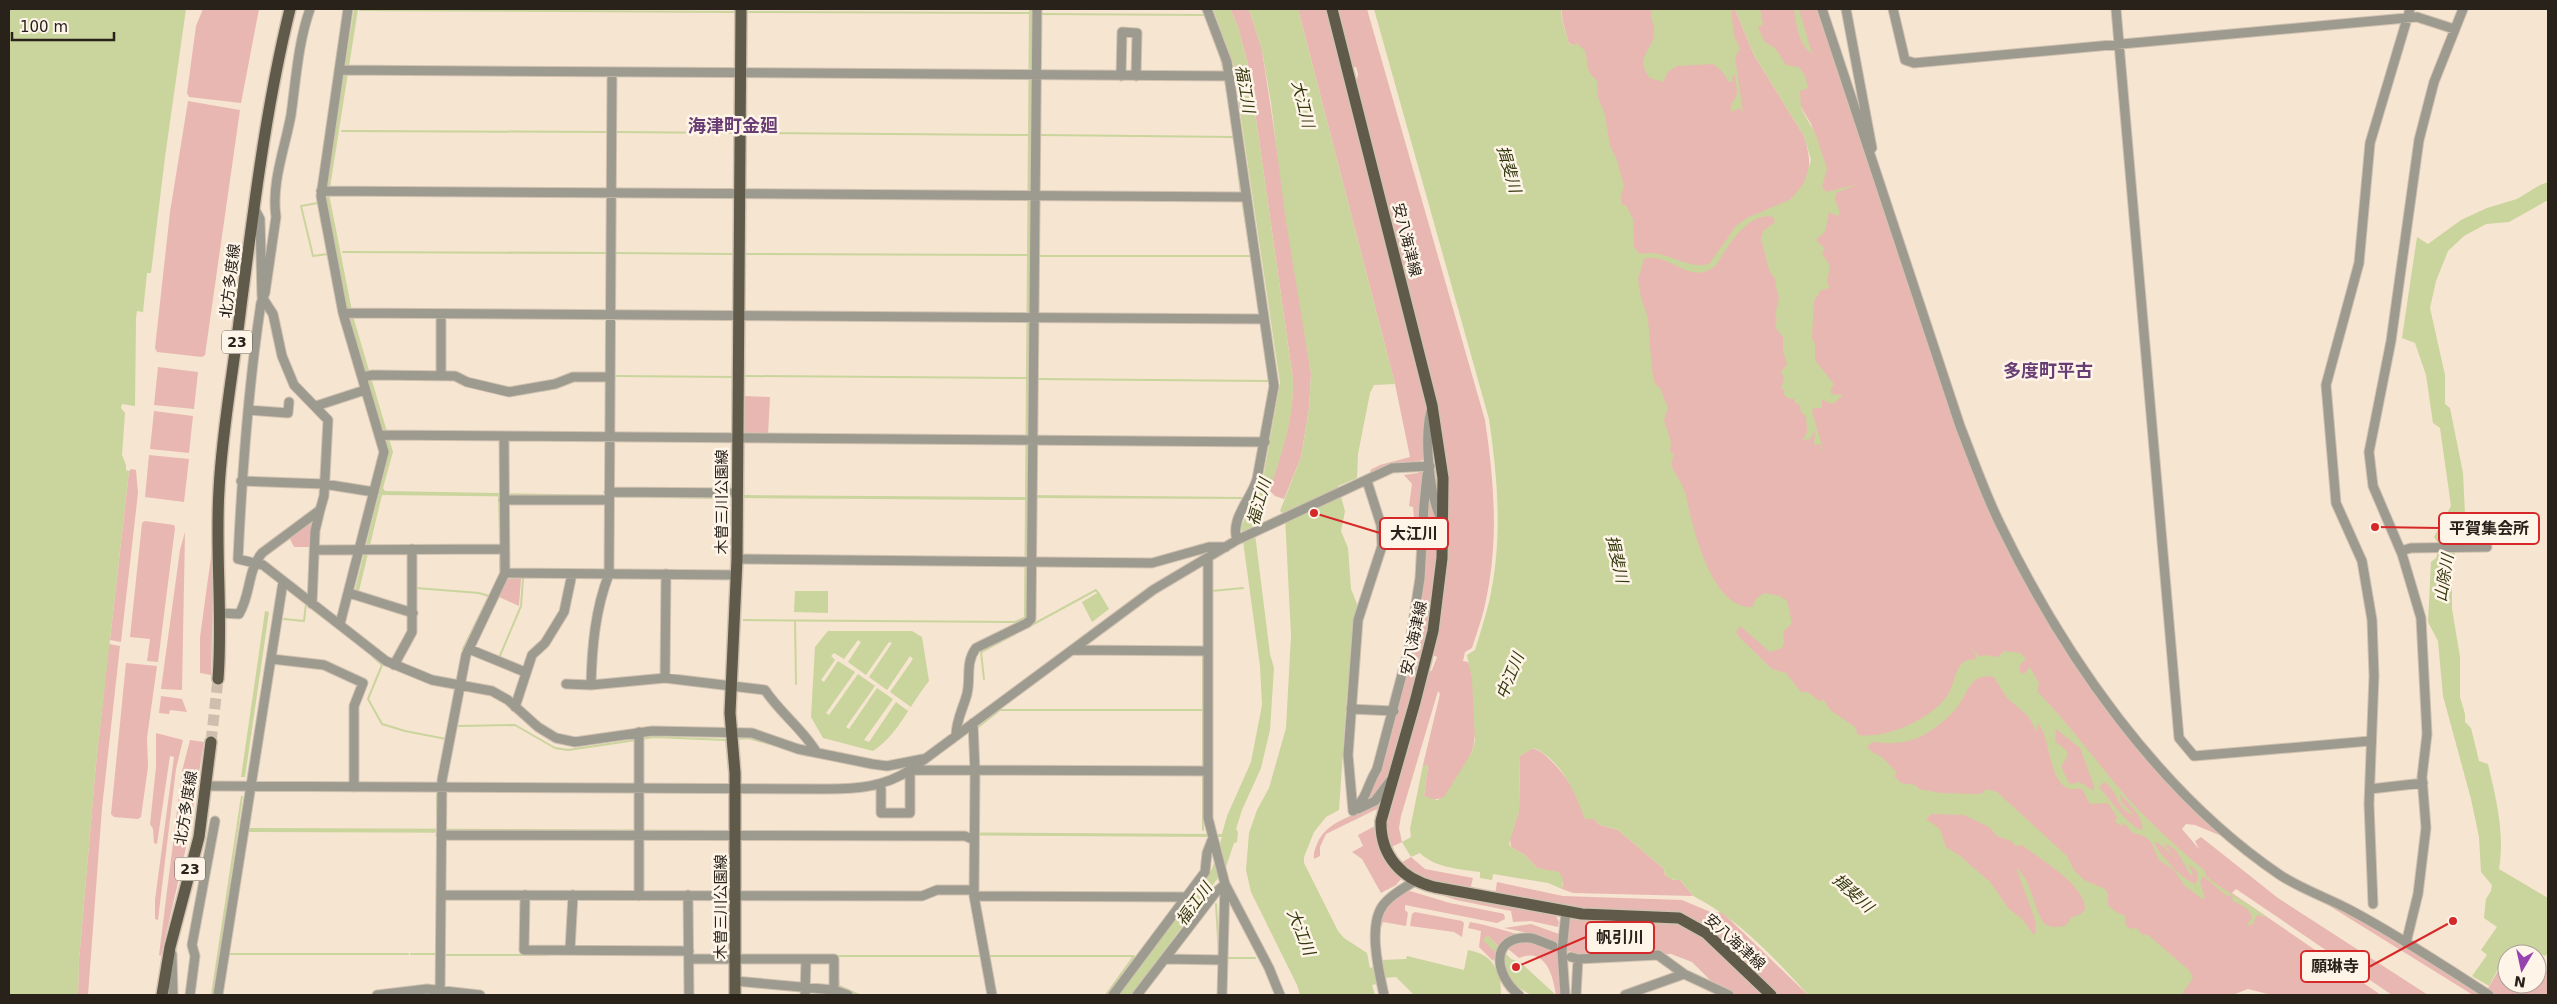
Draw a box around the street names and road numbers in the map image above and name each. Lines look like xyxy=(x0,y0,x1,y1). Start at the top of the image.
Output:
street label: 安八海津線 xyxy=(1389,201,1425,279)
street label: 北方多度線 xyxy=(216,243,244,319)
road number: 23 xyxy=(222,331,252,354)
street label: 木曽三川公園線 xyxy=(713,449,731,555)
street label: 安八海津線 xyxy=(1397,599,1431,677)
street label: 北方多度線 xyxy=(171,770,201,846)
street label: 木曽三川公園線 xyxy=(712,854,730,960)
road number: 23 xyxy=(175,858,205,881)
street label: 安八海津線 xyxy=(1701,910,1769,974)

